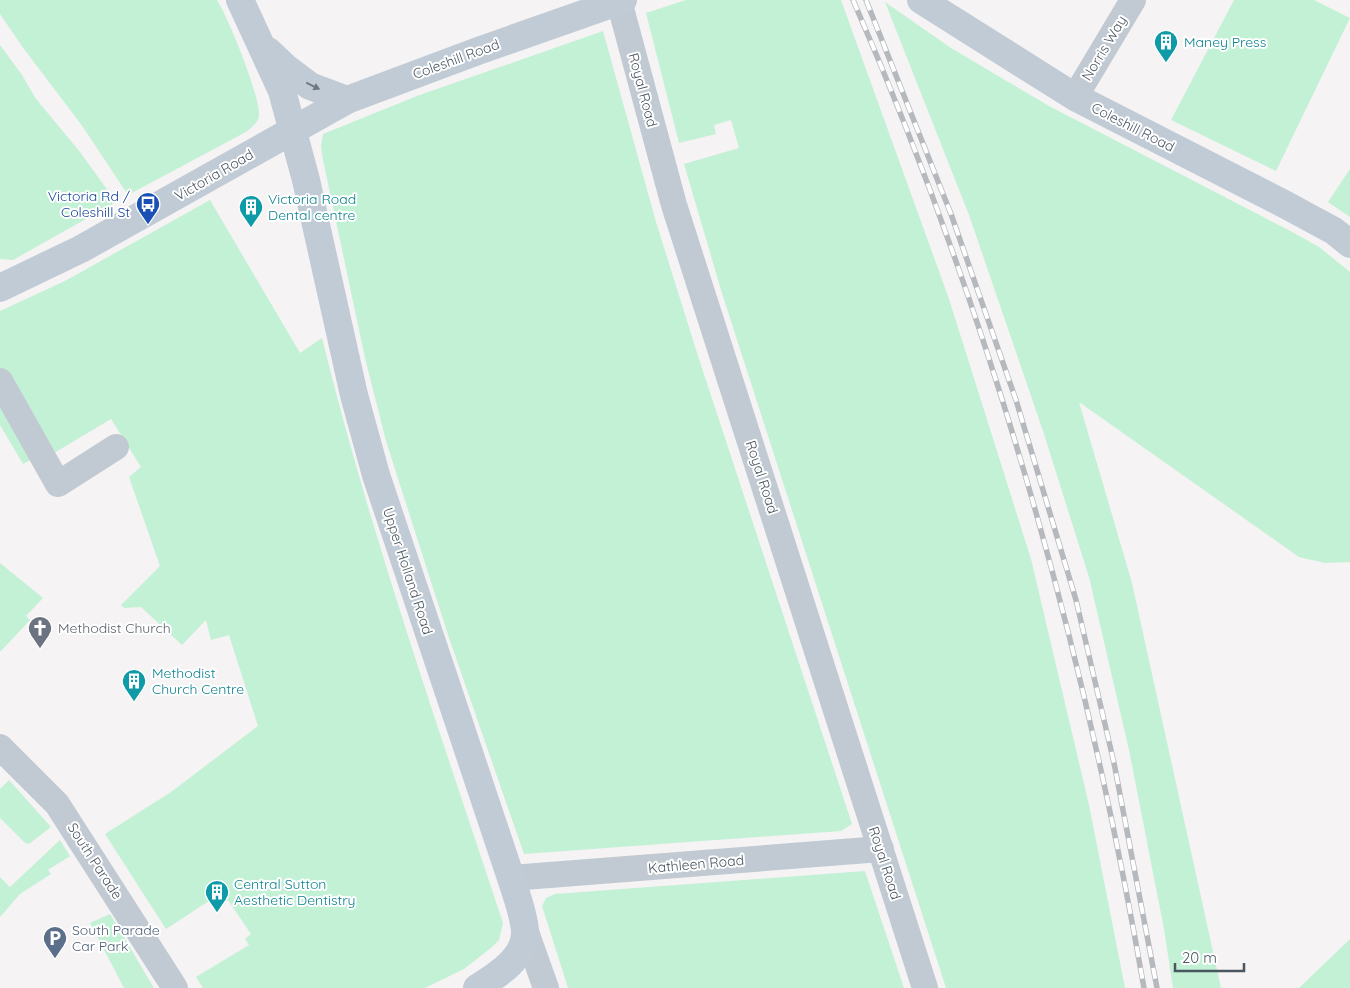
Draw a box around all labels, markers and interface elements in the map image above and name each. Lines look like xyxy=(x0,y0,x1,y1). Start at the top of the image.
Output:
street label: Norris Way xyxy=(1078,12,1130,84)
building icon: Maney Press xyxy=(1153,29,1179,63)
place label: Maney Press xyxy=(1184,33,1266,51)
street label: Coleshill Road xyxy=(410,35,502,83)
street label: Royal Road xyxy=(624,51,662,129)
one-way arrow xyxy=(305,82,320,91)
street label: Coleshill Road xyxy=(1088,98,1178,156)
street label: Victoria Road xyxy=(171,145,257,205)
place label: Victoria Rd / Coleshill St xyxy=(48,187,131,221)
place label: Victoria Road Dental centre xyxy=(268,190,356,224)
bus stop icon: Victoria Rd / Coleshill St xyxy=(135,191,161,225)
building icon: Victoria Road Dental centre xyxy=(238,194,264,228)
street label: Royal Road xyxy=(742,438,782,516)
street label: Upper Holland Road xyxy=(379,505,437,637)
church icon: Methodist Church xyxy=(27,615,53,649)
place label: Methodist Church xyxy=(58,619,171,637)
place label: Methodist Church Centre xyxy=(152,664,244,698)
building icon: Methodist Church Centre xyxy=(121,668,147,702)
street label: South Parade xyxy=(64,819,126,903)
street label: Royal Road xyxy=(865,824,905,902)
street label: Kathleen Road xyxy=(647,851,745,877)
place label: Central Sutton Aesthetic Dentistry xyxy=(234,875,356,909)
building icon: Central Sutton Aesthetic Dentistry xyxy=(204,879,230,913)
place label: South Parade Car Park xyxy=(72,921,160,955)
parking icon: South Parade Car Park xyxy=(42,925,68,959)
scale bar xyxy=(1175,940,1244,972)
text: 20 m xyxy=(1182,948,1217,967)

